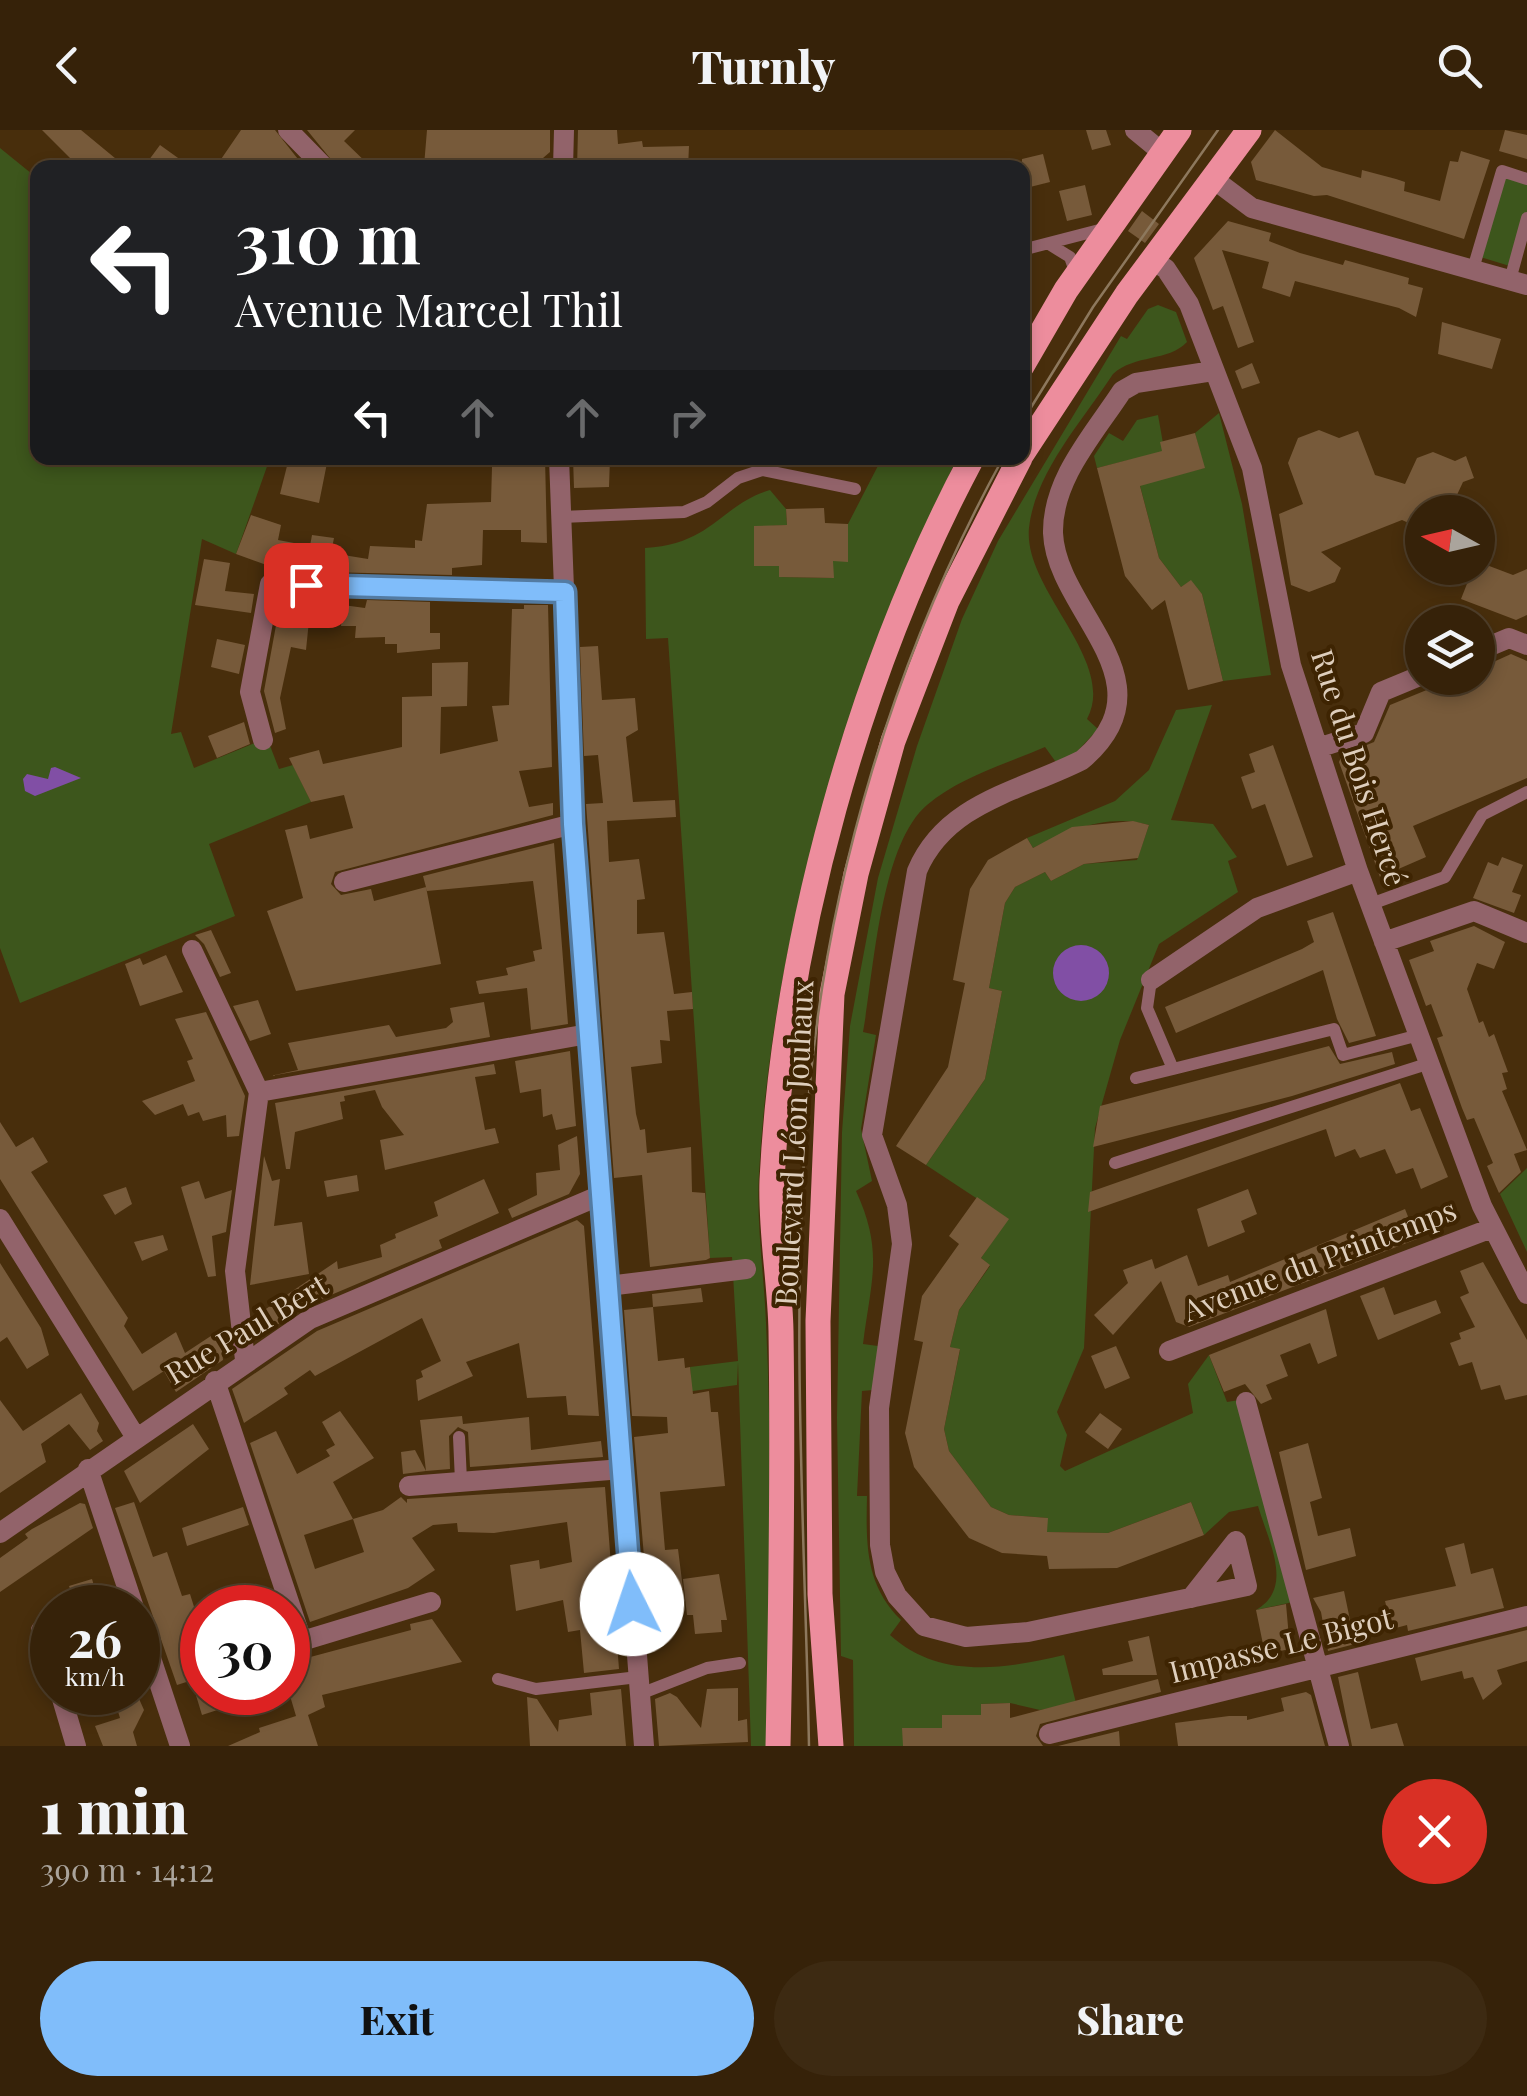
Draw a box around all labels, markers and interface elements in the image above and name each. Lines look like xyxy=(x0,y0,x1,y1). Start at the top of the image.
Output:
text: Turnly xyxy=(692,35,835,95)
icon: back xyxy=(40,38,95,93)
icon: search xyxy=(1432,38,1487,93)
text: 310 m xyxy=(235,188,421,282)
icon: left xyxy=(70,200,200,330)
text: Avenue Marcel Thil xyxy=(235,278,623,338)
icon: left xyxy=(345,390,400,445)
icon: ahead xyxy=(450,390,505,445)
icon: ahead xyxy=(555,390,610,445)
icon: right xyxy=(660,390,715,445)
north arrow xyxy=(1405,495,1495,585)
map controls xyxy=(1405,495,1495,695)
pin xyxy=(264,543,349,628)
icon: arrive xyxy=(279,558,334,613)
button: layers xyxy=(1405,605,1495,695)
street label: Rue du Bois Hercé xyxy=(1303,644,1417,891)
street label: Boulevard Léon Jouhaux xyxy=(764,978,822,1307)
street label: Avenue du Printemps xyxy=(1176,1189,1462,1330)
street label: Rue Paul Bert xyxy=(157,1264,335,1393)
position arrow xyxy=(580,1552,684,1656)
speed limit sign: 30 xyxy=(180,1585,310,1715)
street label: Impasse Le Bigot xyxy=(1165,1597,1397,1691)
text: 26 xyxy=(68,1604,122,1671)
text: km/h xyxy=(65,1659,125,1692)
text: 1 min xyxy=(40,1769,188,1849)
button: close xyxy=(1382,1779,1487,1884)
text: 390 m · 14:12 xyxy=(40,1847,214,1890)
button: Exit xyxy=(40,1961,754,2076)
button: Share xyxy=(774,1961,1487,2076)

